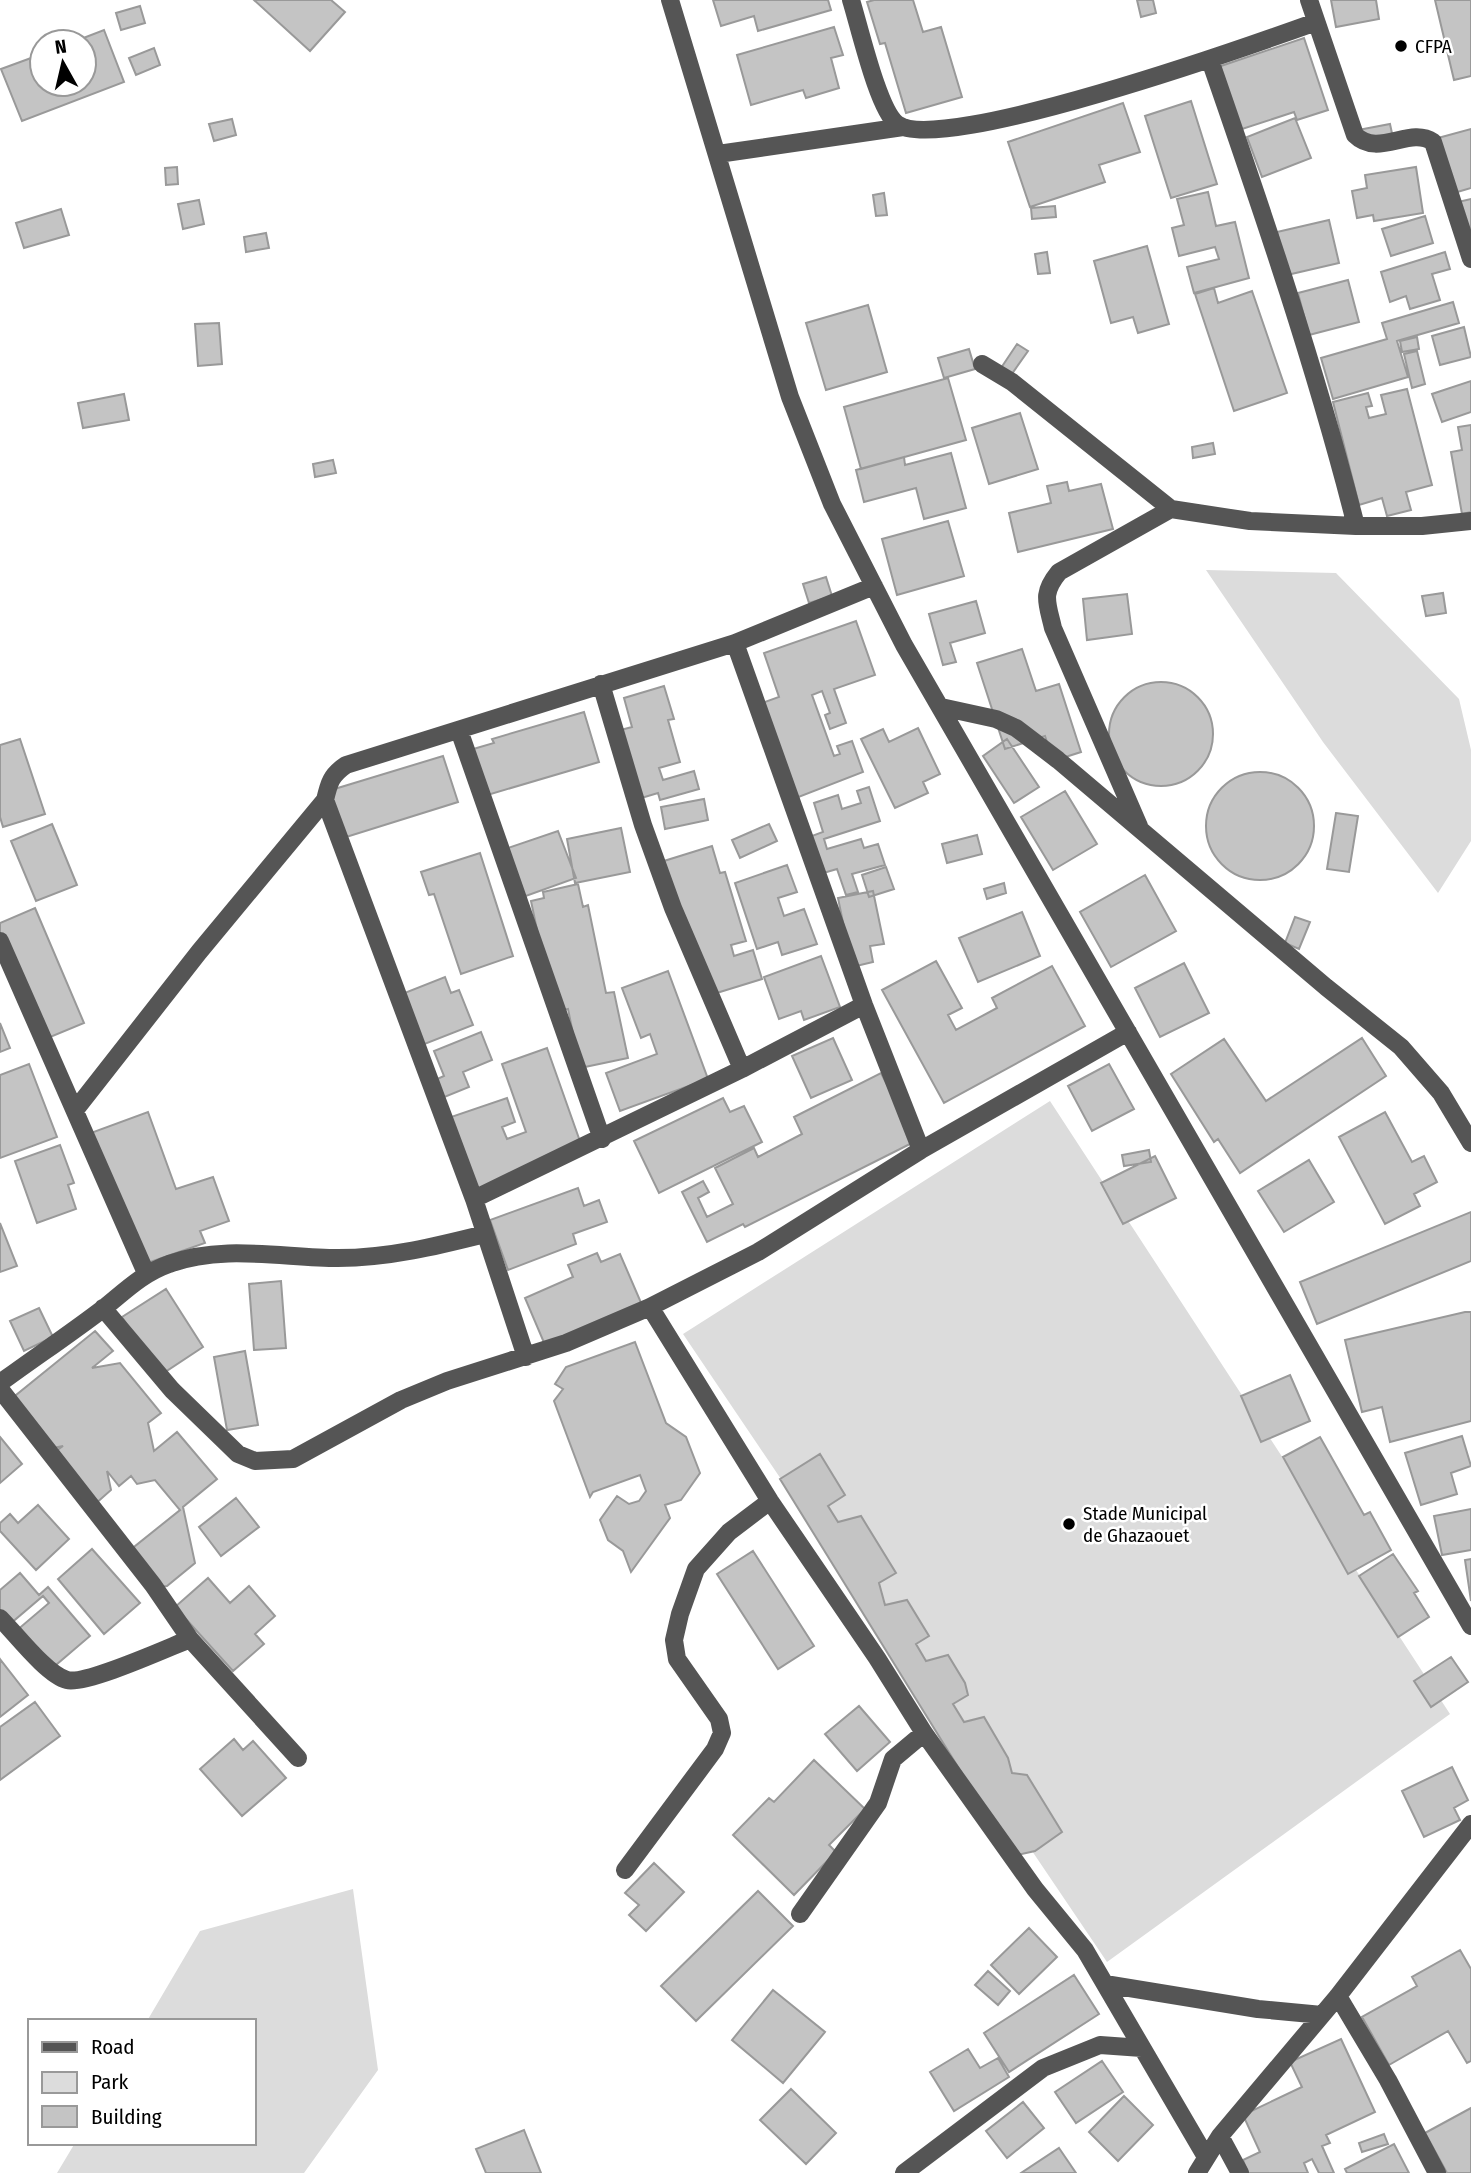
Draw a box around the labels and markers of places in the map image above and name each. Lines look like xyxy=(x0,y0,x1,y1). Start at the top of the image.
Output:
place label: CFPA xyxy=(1415,35,1452,58)
marker: CFPA xyxy=(1393,38,1409,54)
place label: Stade Municipal de Ghazaouet xyxy=(1083,1502,1207,1547)
marker: Stade Municipal de Ghazaouet xyxy=(1061,1516,1077,1532)

